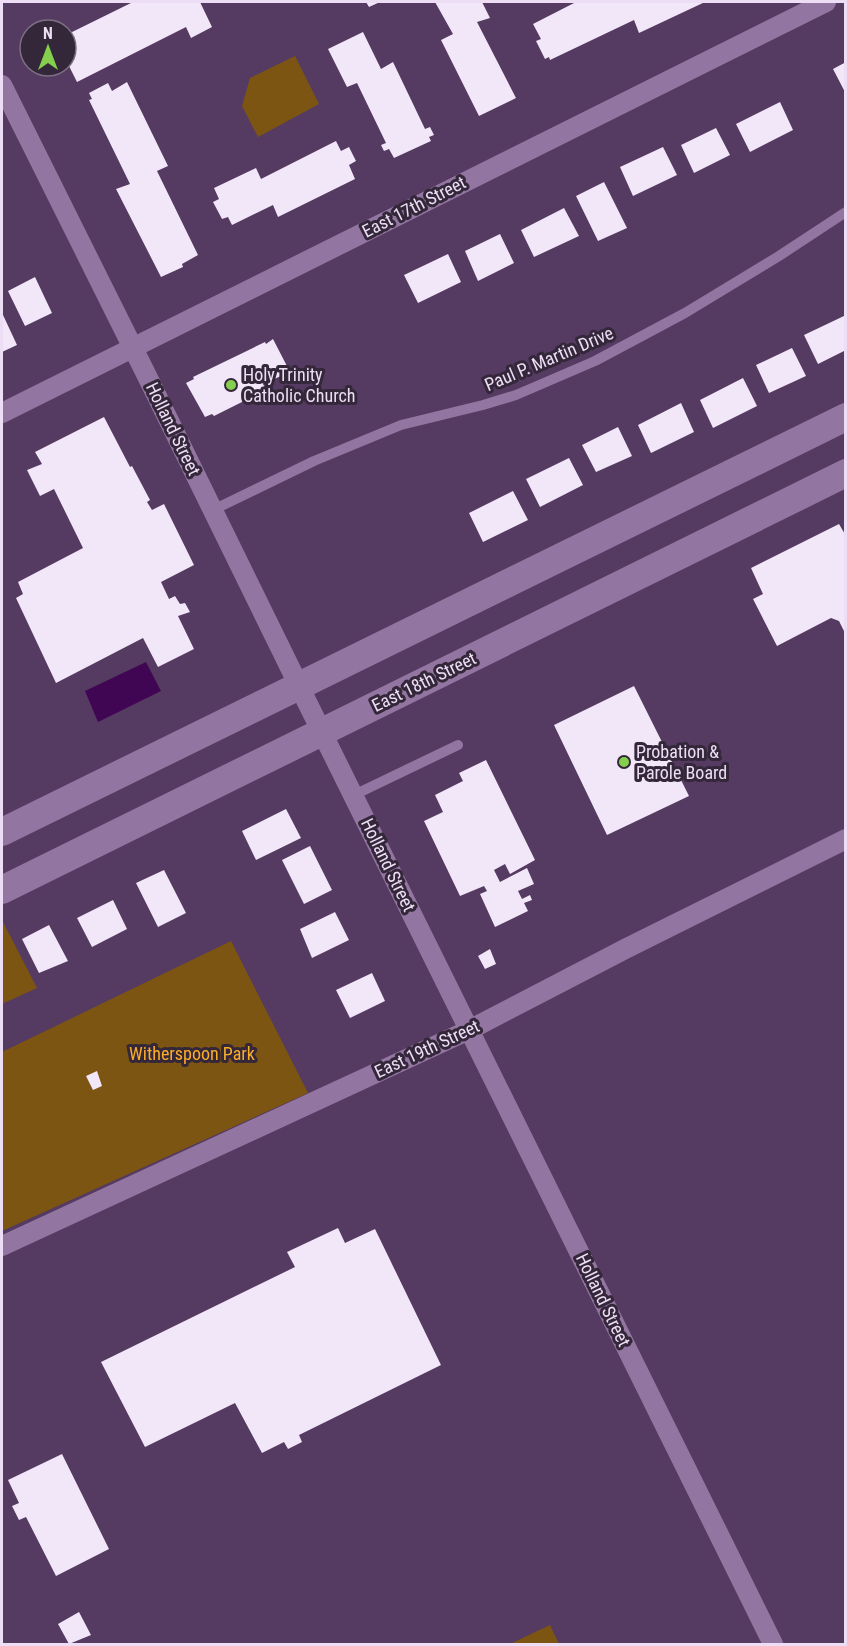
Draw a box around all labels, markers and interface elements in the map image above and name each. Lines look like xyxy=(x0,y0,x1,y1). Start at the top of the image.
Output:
north arrow xyxy=(18,18,78,78)
text: N xyxy=(43,24,53,43)
street label: East 17th Street xyxy=(359,171,469,242)
street label: Paul P. Martin Drive xyxy=(481,322,616,395)
place label: Holy Trinity Catholic Church xyxy=(243,364,356,406)
marker: Holy Trinity Catholic Church xyxy=(224,378,238,392)
street label: Holland Street xyxy=(142,379,205,479)
street label: East 18th Street xyxy=(368,647,479,716)
place label: Probation & Parole Board xyxy=(636,741,727,783)
marker: Probation & Parole Board xyxy=(617,755,631,769)
street label: Holland Street xyxy=(357,815,420,915)
street label: East 19th Street xyxy=(371,1015,483,1082)
park label: Witherspoon Park xyxy=(129,1043,255,1064)
street label: Holland Street xyxy=(572,1250,635,1350)

